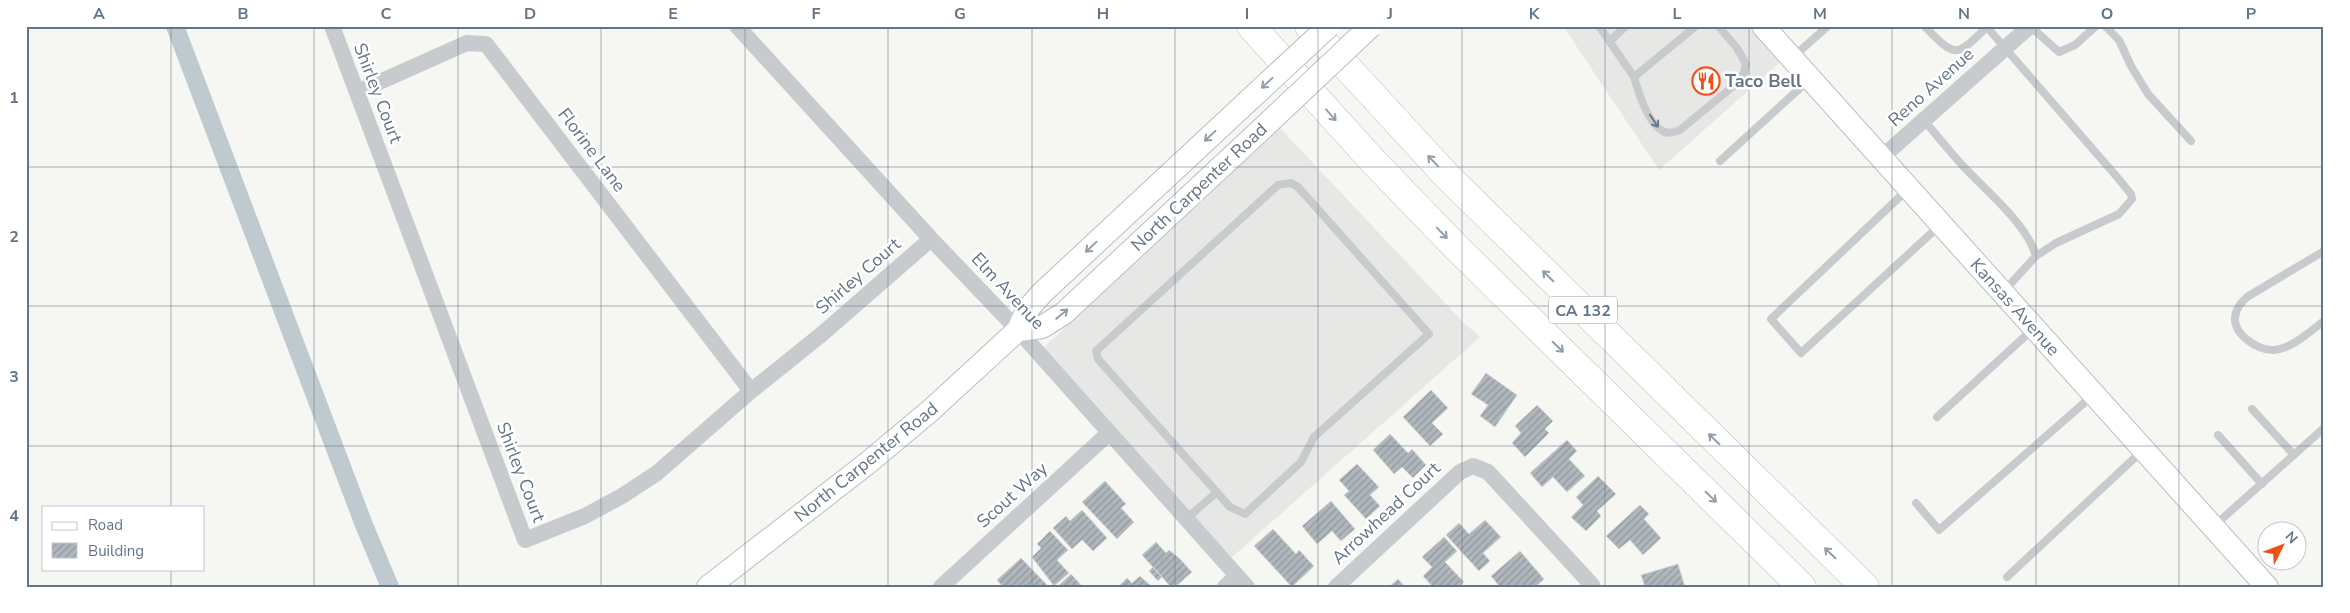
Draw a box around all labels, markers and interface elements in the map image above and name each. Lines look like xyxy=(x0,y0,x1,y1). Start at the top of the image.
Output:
text: A xyxy=(93,3,105,25)
text: B xyxy=(237,3,249,25)
text: C xyxy=(381,3,392,25)
text: D xyxy=(524,3,536,25)
text: E xyxy=(668,3,678,25)
text: F xyxy=(812,3,821,25)
text: G xyxy=(954,3,966,25)
text: H xyxy=(1097,3,1109,25)
text: I xyxy=(1245,3,1249,25)
text: J xyxy=(1386,3,1393,25)
text: K xyxy=(1529,3,1541,25)
text: L xyxy=(1673,3,1682,25)
text: M xyxy=(1813,3,1827,25)
text: N xyxy=(1958,3,1970,25)
text: O xyxy=(2101,3,2113,25)
text: P xyxy=(2246,3,2256,25)
street label: Shirley Court xyxy=(348,40,408,147)
street label: Reno Avenue xyxy=(1883,42,1979,132)
restaurant icon: Taco Bell xyxy=(1691,66,1721,96)
place label: Taco Bell xyxy=(1725,69,1802,93)
one-way arrow xyxy=(1261,77,1274,89)
text: 1 xyxy=(9,87,19,109)
street label: Florine Lane xyxy=(553,103,631,197)
one-way arrow xyxy=(1325,108,1337,121)
one-way arrow xyxy=(1649,114,1659,128)
street label: North Carpenter Road xyxy=(1126,117,1272,257)
one-way arrow xyxy=(1204,130,1217,142)
one-way arrow xyxy=(1427,155,1439,168)
text: 2 xyxy=(9,226,19,248)
one-way arrow xyxy=(1436,227,1448,239)
street label: Shirley Court xyxy=(810,232,906,320)
one-way arrow xyxy=(1085,241,1098,253)
street label: Elm Avenue xyxy=(966,247,1050,335)
street label: Kansas Avenue xyxy=(1965,253,2065,361)
one-way arrow xyxy=(1542,270,1554,282)
road number: CA 132 xyxy=(1549,296,1617,324)
one-way arrow xyxy=(1056,308,1069,319)
one-way arrow xyxy=(1551,341,1564,353)
text: 3 xyxy=(9,366,19,388)
street label: North Carpenter Road xyxy=(789,397,943,527)
street label: Shirley Court xyxy=(491,419,551,526)
one-way arrow xyxy=(1708,433,1720,445)
street label: Scout Way xyxy=(971,456,1053,533)
street label: Arrowhead Court xyxy=(1327,456,1446,570)
one-way arrow xyxy=(1705,491,1717,503)
text: 4 xyxy=(9,505,19,527)
legend xyxy=(42,506,205,570)
text: Road xyxy=(88,515,123,535)
north arrow xyxy=(2258,520,2308,570)
text: N xyxy=(2281,527,2302,548)
text: Building xyxy=(88,541,144,561)
one-way arrow xyxy=(1824,546,1836,559)

